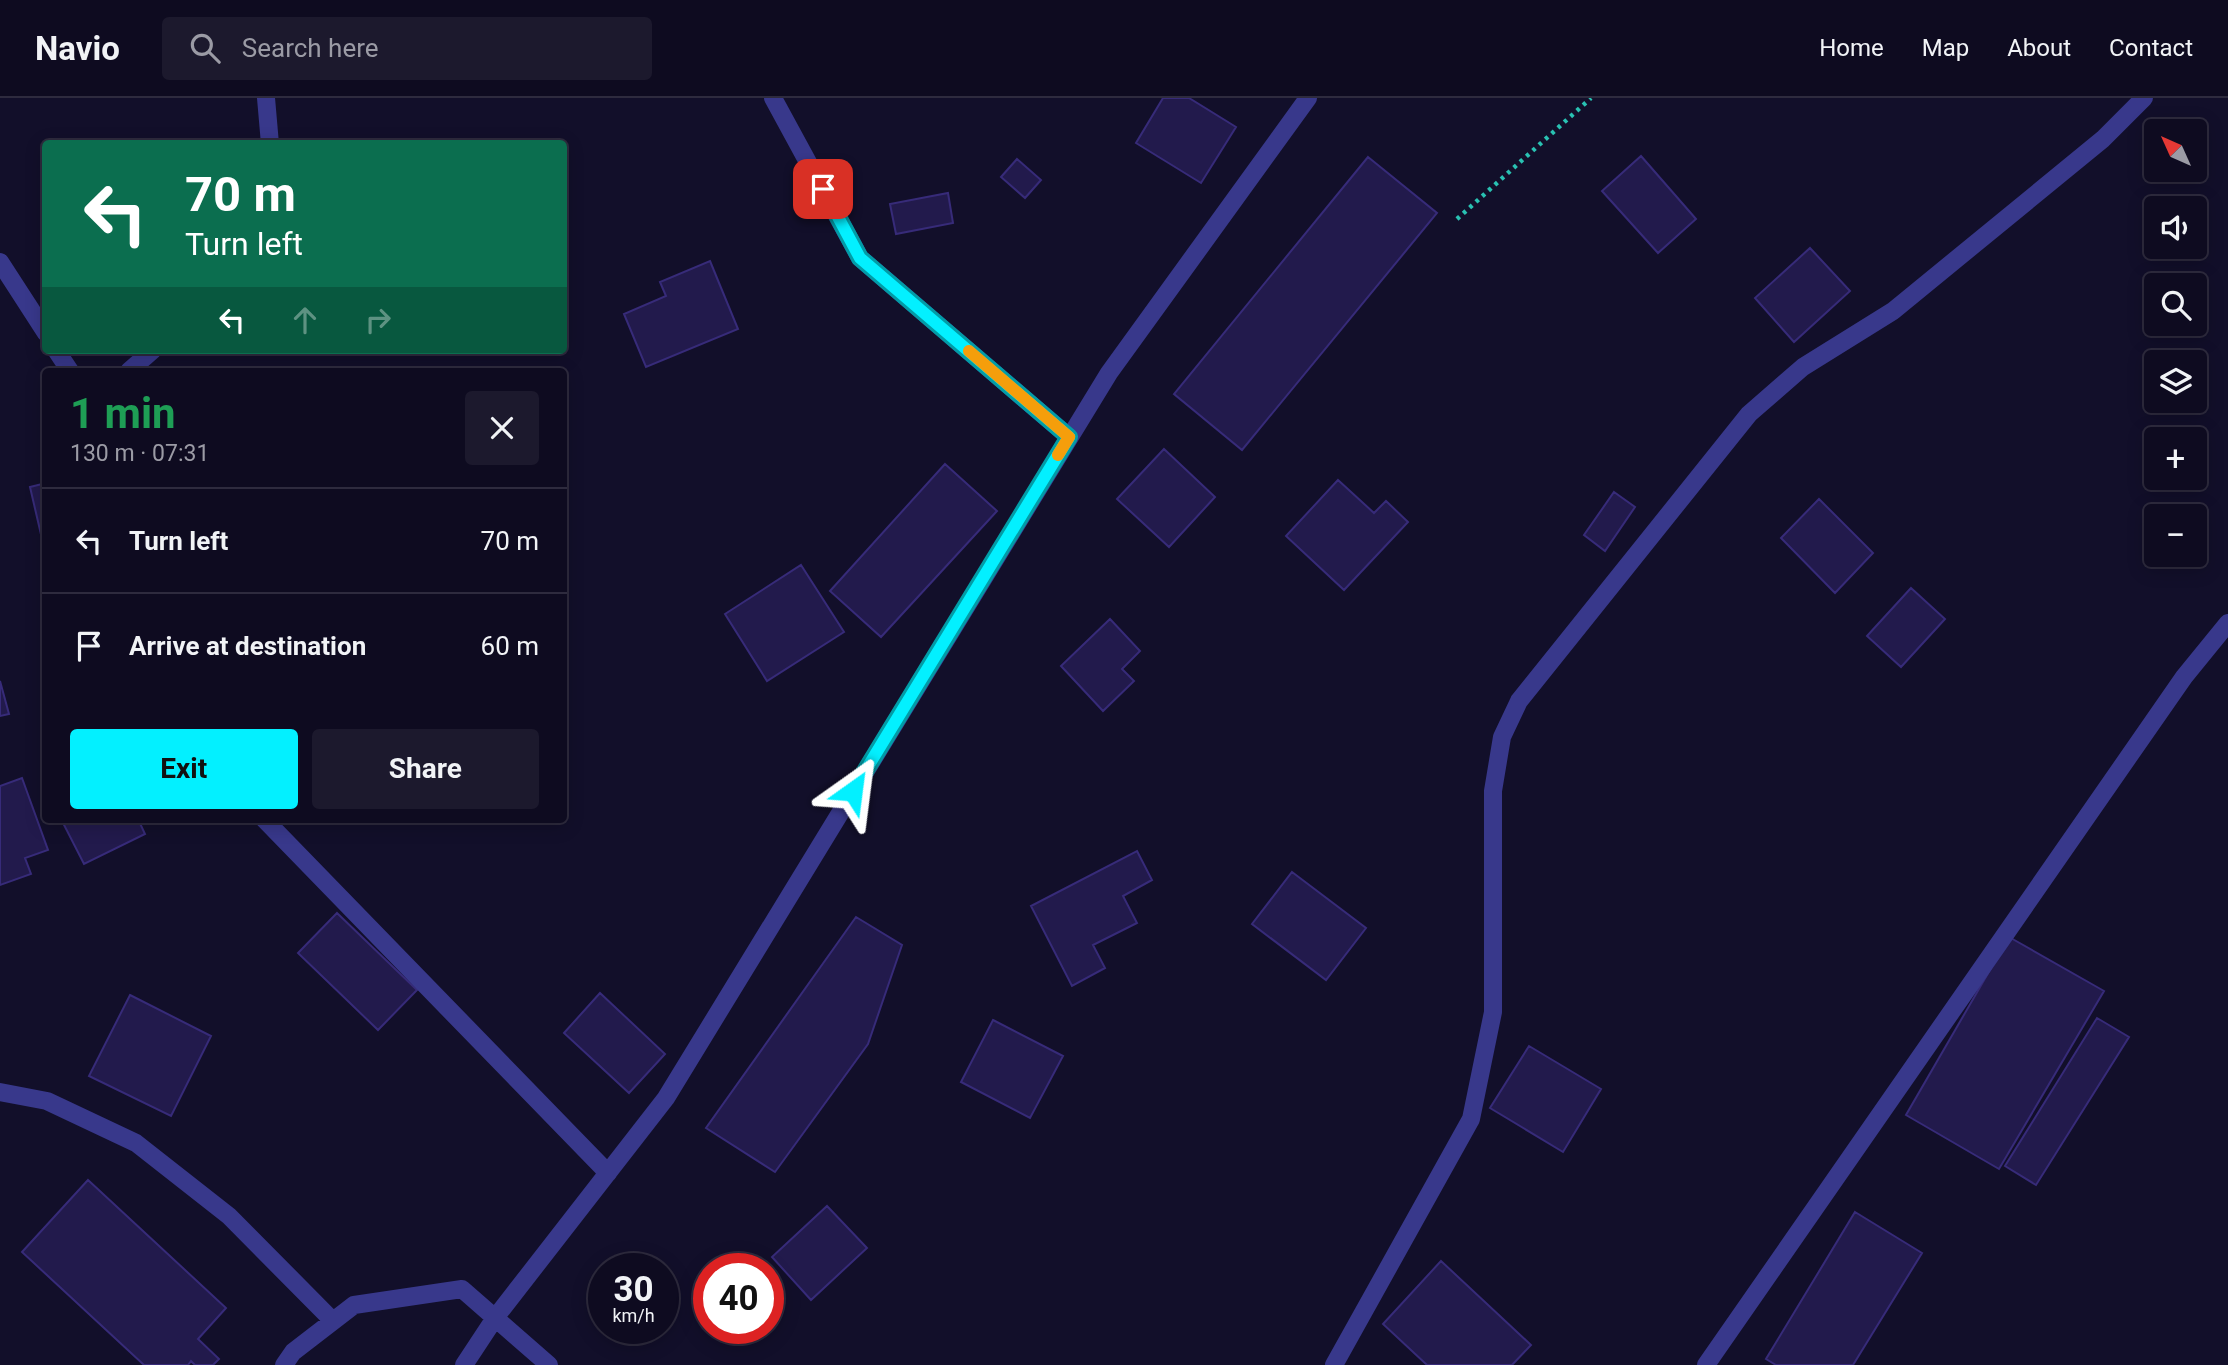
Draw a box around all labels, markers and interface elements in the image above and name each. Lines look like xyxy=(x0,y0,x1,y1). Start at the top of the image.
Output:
search box xyxy=(162,17,652,80)
text: Navio xyxy=(35,29,120,68)
icon: search xyxy=(186,29,224,67)
text: Search here xyxy=(242,33,379,63)
text: Home xyxy=(1819,34,1884,62)
text: Map xyxy=(1922,34,1969,62)
text: About xyxy=(2007,34,2071,62)
text: Contact xyxy=(2109,34,2193,62)
north arrow xyxy=(2144,119,2207,182)
map controls xyxy=(2144,119,2207,567)
pin xyxy=(793,159,853,219)
text: 70 m xyxy=(185,166,296,223)
icon: left xyxy=(70,168,161,259)
icon: arrive xyxy=(804,170,842,208)
button: sound xyxy=(2144,196,2207,259)
text: Turn left xyxy=(185,225,303,263)
button: search xyxy=(2144,273,2207,336)
icon: left xyxy=(213,301,251,339)
icon: ahead xyxy=(286,301,324,339)
icon: right xyxy=(359,301,397,339)
button: layers xyxy=(2144,350,2207,413)
text: 1 min xyxy=(70,389,176,438)
button: close xyxy=(465,391,539,465)
button: + xyxy=(2144,427,2207,490)
text: 130 m · 07:31 xyxy=(70,440,209,467)
button: − xyxy=(2144,504,2207,567)
icon: left xyxy=(70,522,108,560)
text: Turn left xyxy=(129,526,228,556)
text: 70 m xyxy=(481,526,539,556)
icon: arrive xyxy=(70,627,108,665)
text: Arrive at destination xyxy=(129,631,366,661)
text: 60 m xyxy=(481,631,539,661)
button: Exit xyxy=(70,729,298,809)
button: Share xyxy=(312,729,539,809)
position arrow xyxy=(816,754,890,828)
speed limit sign: 40 xyxy=(693,1253,784,1344)
text: 30 xyxy=(613,1269,654,1310)
text: km/h xyxy=(612,1305,655,1326)

